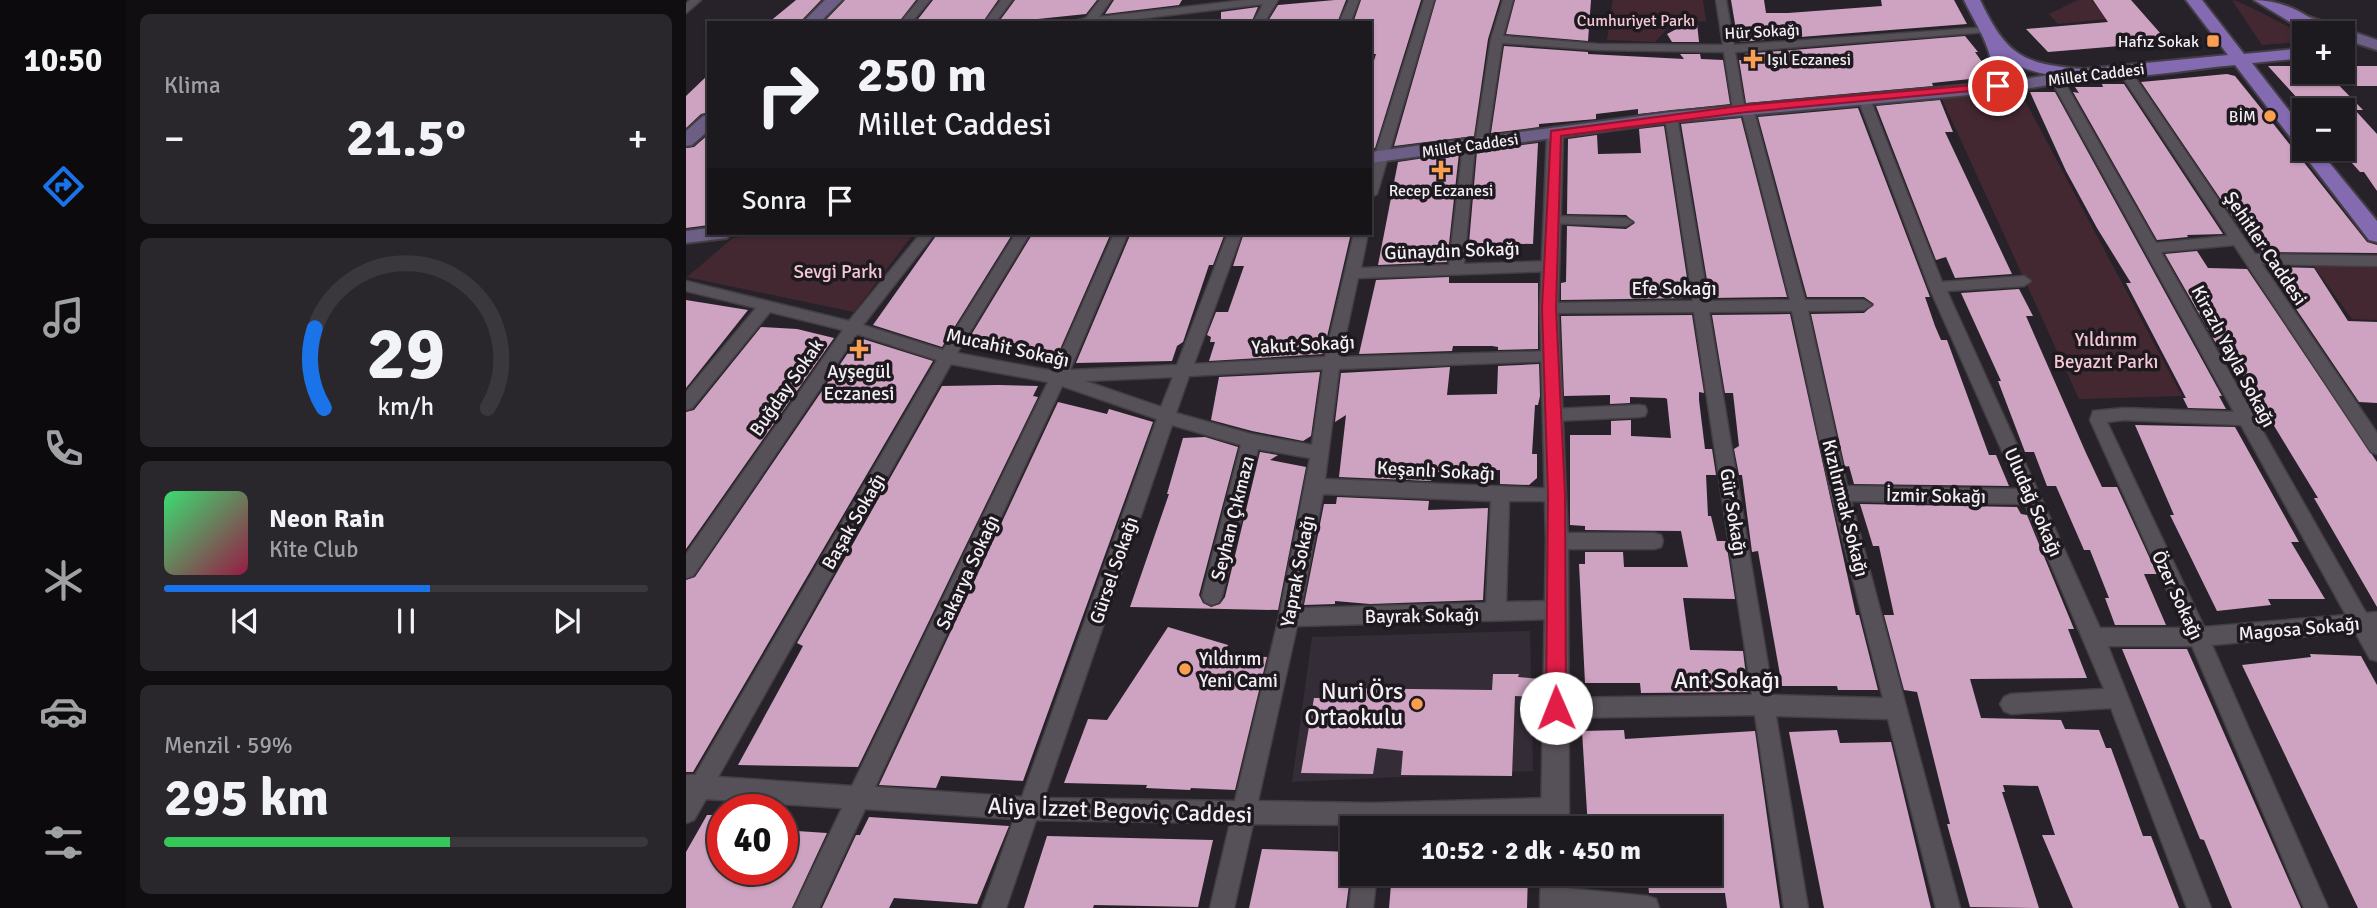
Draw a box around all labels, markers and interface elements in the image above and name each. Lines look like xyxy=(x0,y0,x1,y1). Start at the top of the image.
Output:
park label: Cumhuriyet Parkı xyxy=(1577,11,1695,31)
street label: Hür Sokağı xyxy=(1724,20,1800,44)
map controls xyxy=(2292,21,2355,161)
button: + xyxy=(2292,21,2355,84)
place label: Hafız Sokak xyxy=(2118,32,2199,52)
marker: Hafız Sokak xyxy=(2205,33,2221,49)
text: 10:50 xyxy=(24,41,102,80)
text: 250 m xyxy=(857,45,987,105)
icon: right xyxy=(742,49,833,140)
place label: Işıl Eczanesi xyxy=(1767,50,1851,70)
marker: Işıl Eczanesi xyxy=(1745,51,1761,67)
pin xyxy=(1968,56,2028,116)
street label: Millet Caddesi xyxy=(2047,59,2146,91)
icon: arrive xyxy=(1979,67,2017,105)
text: Klima xyxy=(164,71,221,100)
button: − xyxy=(2292,98,2355,161)
text: Millet Caddesi xyxy=(857,105,1052,144)
text: 21.5° xyxy=(346,106,466,170)
place label: BİM xyxy=(2229,107,2256,127)
marker: BİM xyxy=(2262,108,2278,124)
text: − xyxy=(164,115,185,162)
text: + xyxy=(627,115,648,162)
street label: Millet Caddesi xyxy=(1421,129,1520,163)
icon: directions xyxy=(39,162,88,211)
marker: Recep Eczanesi xyxy=(1433,162,1449,178)
place label: Recep Eczanesi xyxy=(1389,181,1493,201)
icon: arrive xyxy=(821,182,859,220)
text: Sonra xyxy=(742,185,807,217)
street label: Şehitler Caddesi xyxy=(2218,187,2312,310)
street label: Günaydın Sokağı xyxy=(1384,237,1520,265)
park label: Sevgi Parkı xyxy=(793,260,883,284)
street label: Efe Sokağı xyxy=(1631,277,1717,301)
street label: Kirazlı Yayla Sokağı xyxy=(2186,281,2281,432)
icon: music xyxy=(39,293,88,342)
text: 29 xyxy=(367,311,445,400)
street label: Mucahit Sokağı xyxy=(944,323,1072,373)
park label: Yıldırım Beyazıt Parkı xyxy=(2054,328,2158,374)
street label: Yakut Sokağı xyxy=(1251,330,1355,360)
street label: Buğday Sokak xyxy=(744,334,829,441)
marker: Ayşegül Eczanesi xyxy=(851,341,867,357)
place label: Ayşegül Eczanesi xyxy=(824,360,895,406)
text: km/h xyxy=(378,391,434,422)
icon: phone xyxy=(39,424,88,473)
street label: Kızılırmak Sokağı xyxy=(1816,437,1874,580)
street label: Uludağ Sokağı xyxy=(1998,444,2068,561)
street label: Seyhan Çıkmazı xyxy=(1206,453,1260,583)
street label: Keşanlı Sokağı xyxy=(1376,456,1496,486)
street label: Gür Sokağı xyxy=(1714,467,1752,558)
street label: Başak Sokağı xyxy=(817,469,891,574)
street label: İzmir Sokağı xyxy=(1886,483,1986,509)
text: Neon Rain xyxy=(269,503,385,535)
street label: Sakarya Sokağı xyxy=(931,511,1005,634)
street label: Yaprak Sokağı xyxy=(1275,513,1321,629)
street label: Gürsel Sokağı xyxy=(1084,514,1144,627)
text: Kite Club xyxy=(269,535,358,564)
street label: Özer Sokağı xyxy=(2146,547,2208,644)
icon: climate xyxy=(39,556,88,605)
icon: previous xyxy=(226,602,264,640)
icon: pause xyxy=(387,602,425,640)
icon: next xyxy=(548,602,586,640)
street label: Bayrak Sokağı xyxy=(1364,603,1480,629)
street label: Magosa Sokağı xyxy=(2237,612,2361,646)
place label: Yıldırım Yeni Cami xyxy=(1199,647,1278,693)
marker: Yıldırım Yeni Cami xyxy=(1177,661,1193,677)
street label: Ant Sokağı xyxy=(1674,666,1780,695)
position arrow xyxy=(1519,671,1593,745)
place label: Nuri Örs Ortaokulu xyxy=(1305,677,1403,732)
icon: car xyxy=(39,687,88,736)
marker: Nuri Örs Ortaokulu xyxy=(1409,696,1425,712)
text: Menzil · 59% xyxy=(164,731,293,760)
text: 295 km xyxy=(164,766,329,830)
street label: Aliya İzzet Begoviç Caddesi xyxy=(987,791,1253,830)
speed limit sign: 40 xyxy=(707,794,798,885)
icon: filters xyxy=(39,818,88,867)
text: 10:52 · 2 dk · 450 m xyxy=(1421,835,1641,867)

